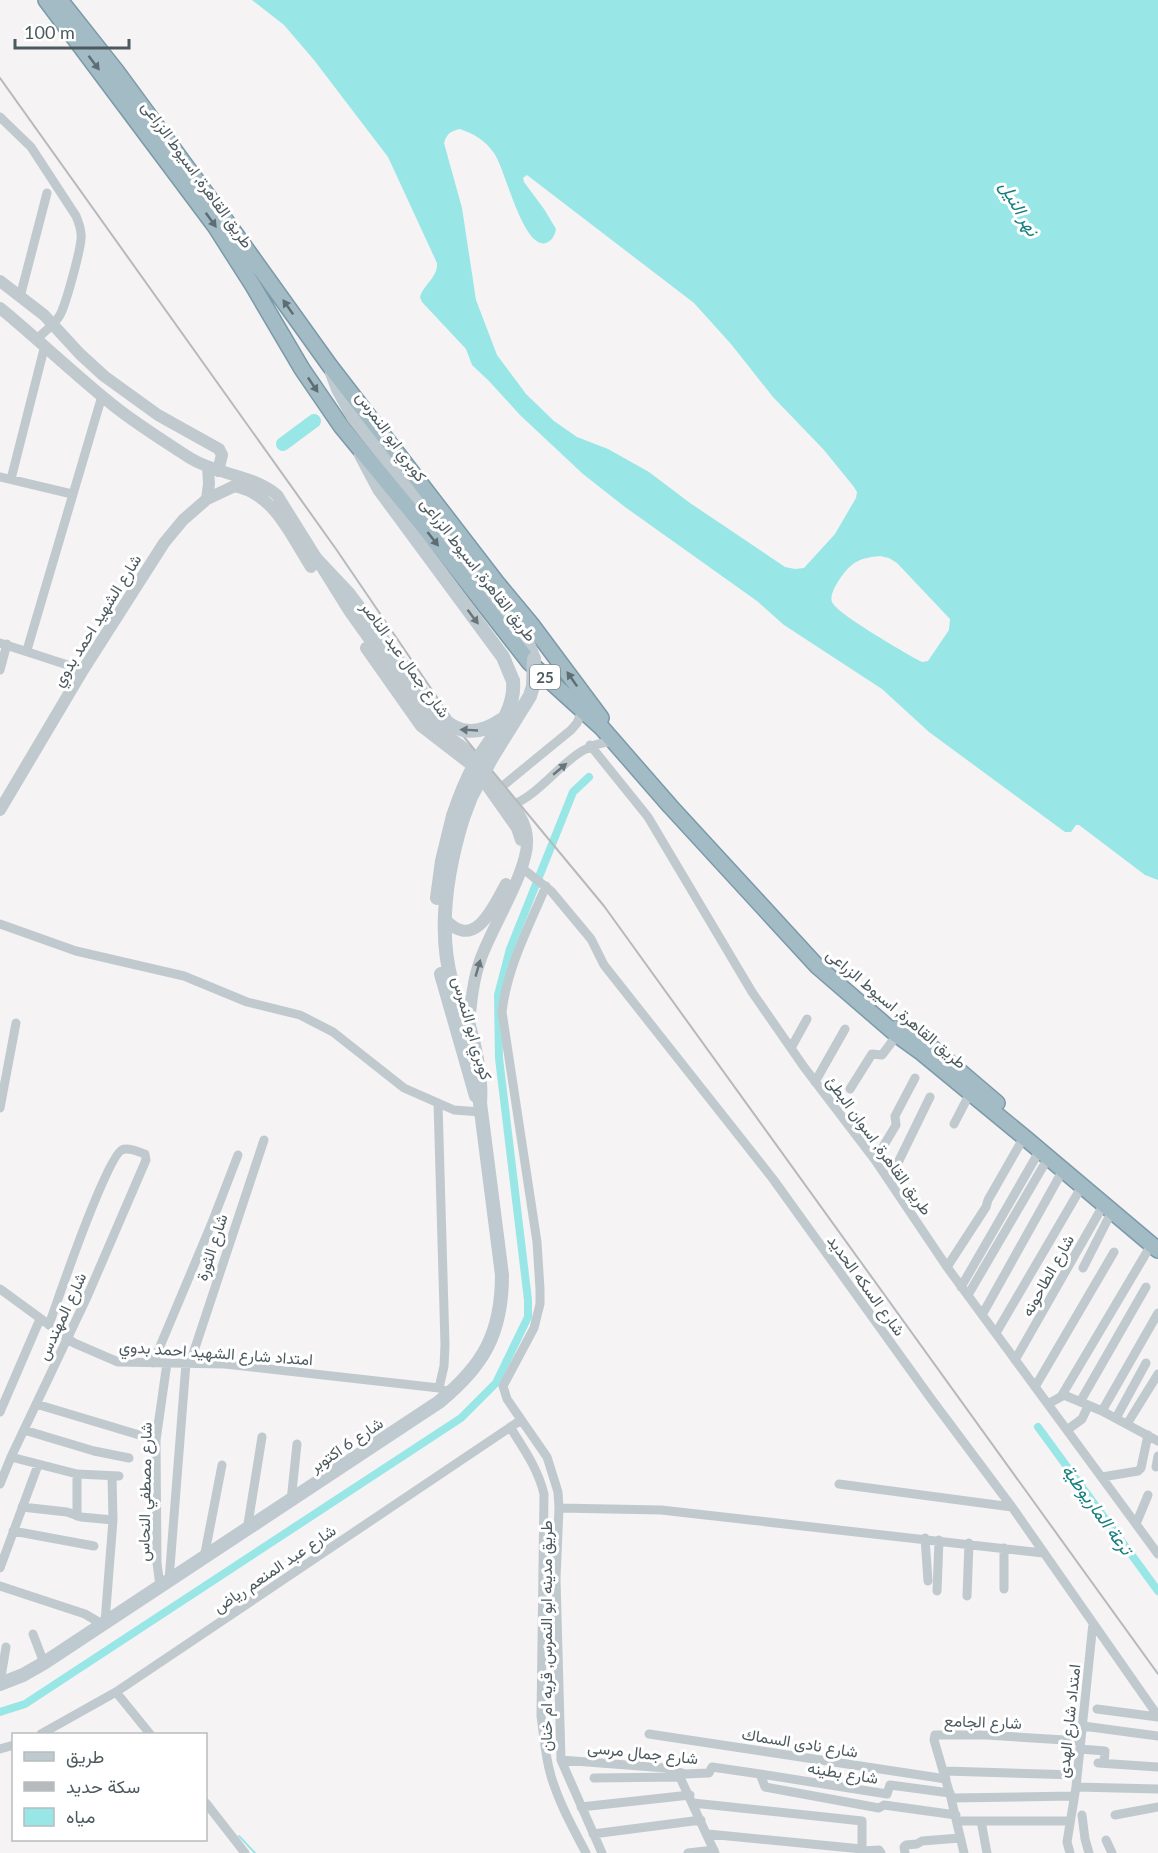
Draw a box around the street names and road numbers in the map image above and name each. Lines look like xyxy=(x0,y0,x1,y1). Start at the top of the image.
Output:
street label: طريق القاهرة, اسيوط الزراعى xyxy=(137,97,258,252)
street label: كوبري ابو النمرس xyxy=(349,387,431,488)
street label: طريق القاهرة, اسيوط الزراعى xyxy=(415,493,541,646)
street label: شارع الشهيد احمد بدوي xyxy=(48,550,149,692)
street label: شارع جمال عبد الناصر xyxy=(355,597,454,722)
road number: 25 xyxy=(530,665,560,689)
street label: طريق القاهرة, اسيوط الزراعى xyxy=(822,944,971,1074)
street label: كوبري ابو النمرس xyxy=(444,974,497,1083)
street label: طريق القاهرة, اسوان البطئ xyxy=(822,1072,937,1219)
street label: شارع الثورة xyxy=(191,1211,234,1284)
street label: شارع السكه الحديد xyxy=(822,1231,910,1341)
street label: شارع الطاحونه xyxy=(1017,1231,1080,1321)
street label: شارع المهندس xyxy=(32,1269,92,1364)
street label: امتداد شارع الشهيد احمد بدوي xyxy=(118,1336,314,1373)
street label: شارع 6 اكتوبر xyxy=(305,1413,388,1478)
street label: شارع مصطفي النحاس xyxy=(133,1422,160,1562)
street label: شارع عبد المنعم رياض xyxy=(209,1520,341,1619)
street label: طريق مدينه ابو النمرس, قريه ام خنان xyxy=(536,1520,557,1752)
street label: امتداد شارع الهدى xyxy=(1053,1663,1086,1779)
street label: شارع الجامع xyxy=(944,1710,1022,1735)
street label: شارع نادى السماك xyxy=(740,1723,859,1764)
street label: شارع جمال مرسى xyxy=(586,1737,699,1770)
street label: شارع بطينه xyxy=(806,1757,880,1790)

